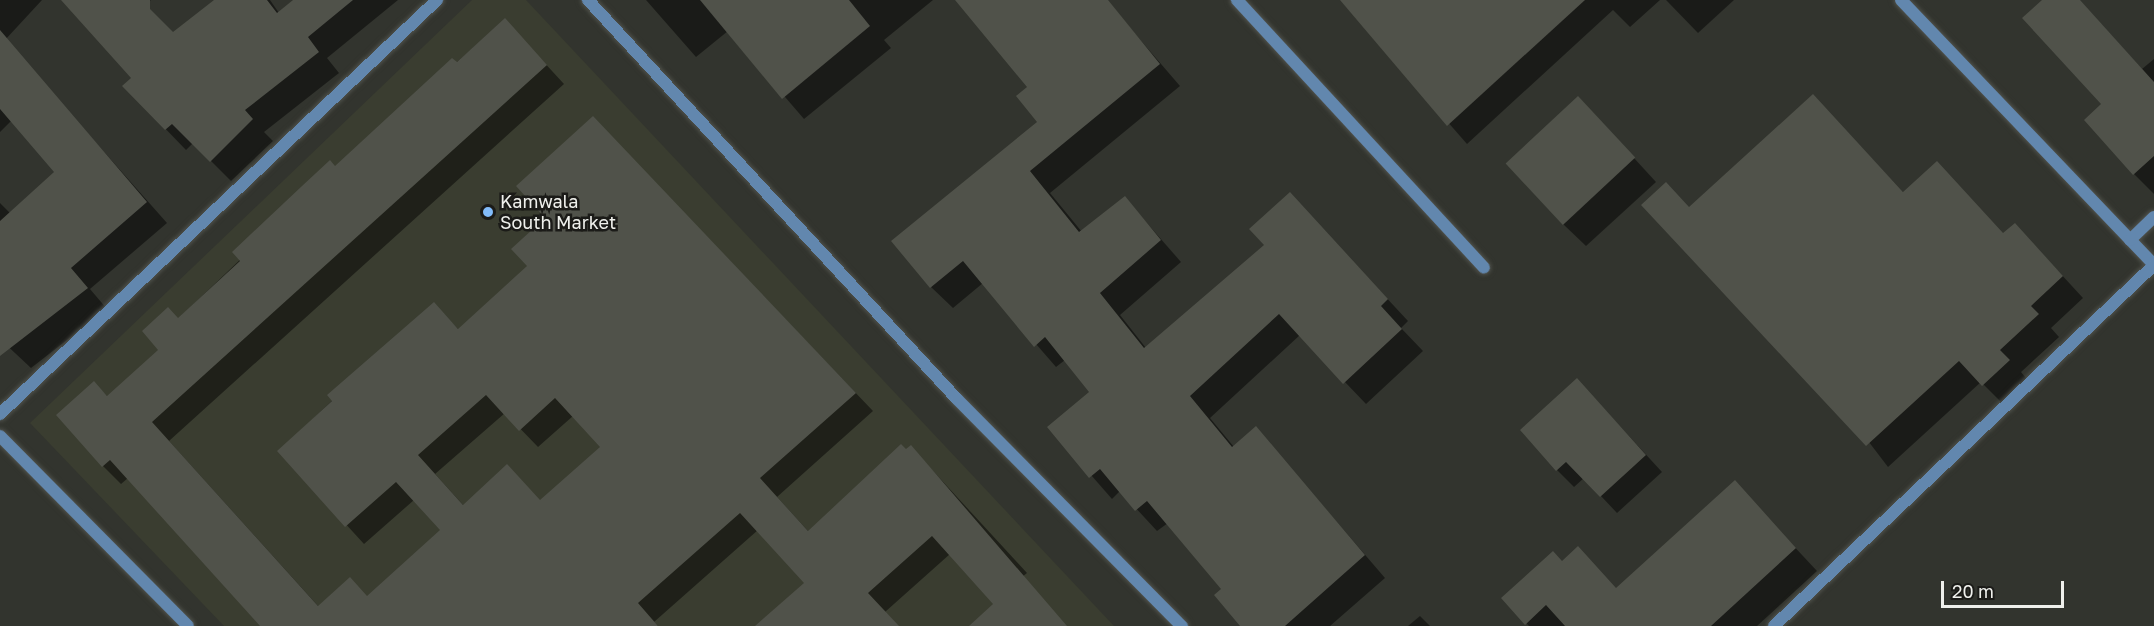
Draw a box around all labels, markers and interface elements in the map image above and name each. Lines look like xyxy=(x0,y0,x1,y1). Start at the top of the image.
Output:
place label: Kamwala South Market xyxy=(500,191,616,234)
marker: Kamwala South Market xyxy=(481,205,495,219)
scale bar xyxy=(1944,569,2067,607)
text: 20 m xyxy=(1952,580,1994,602)

